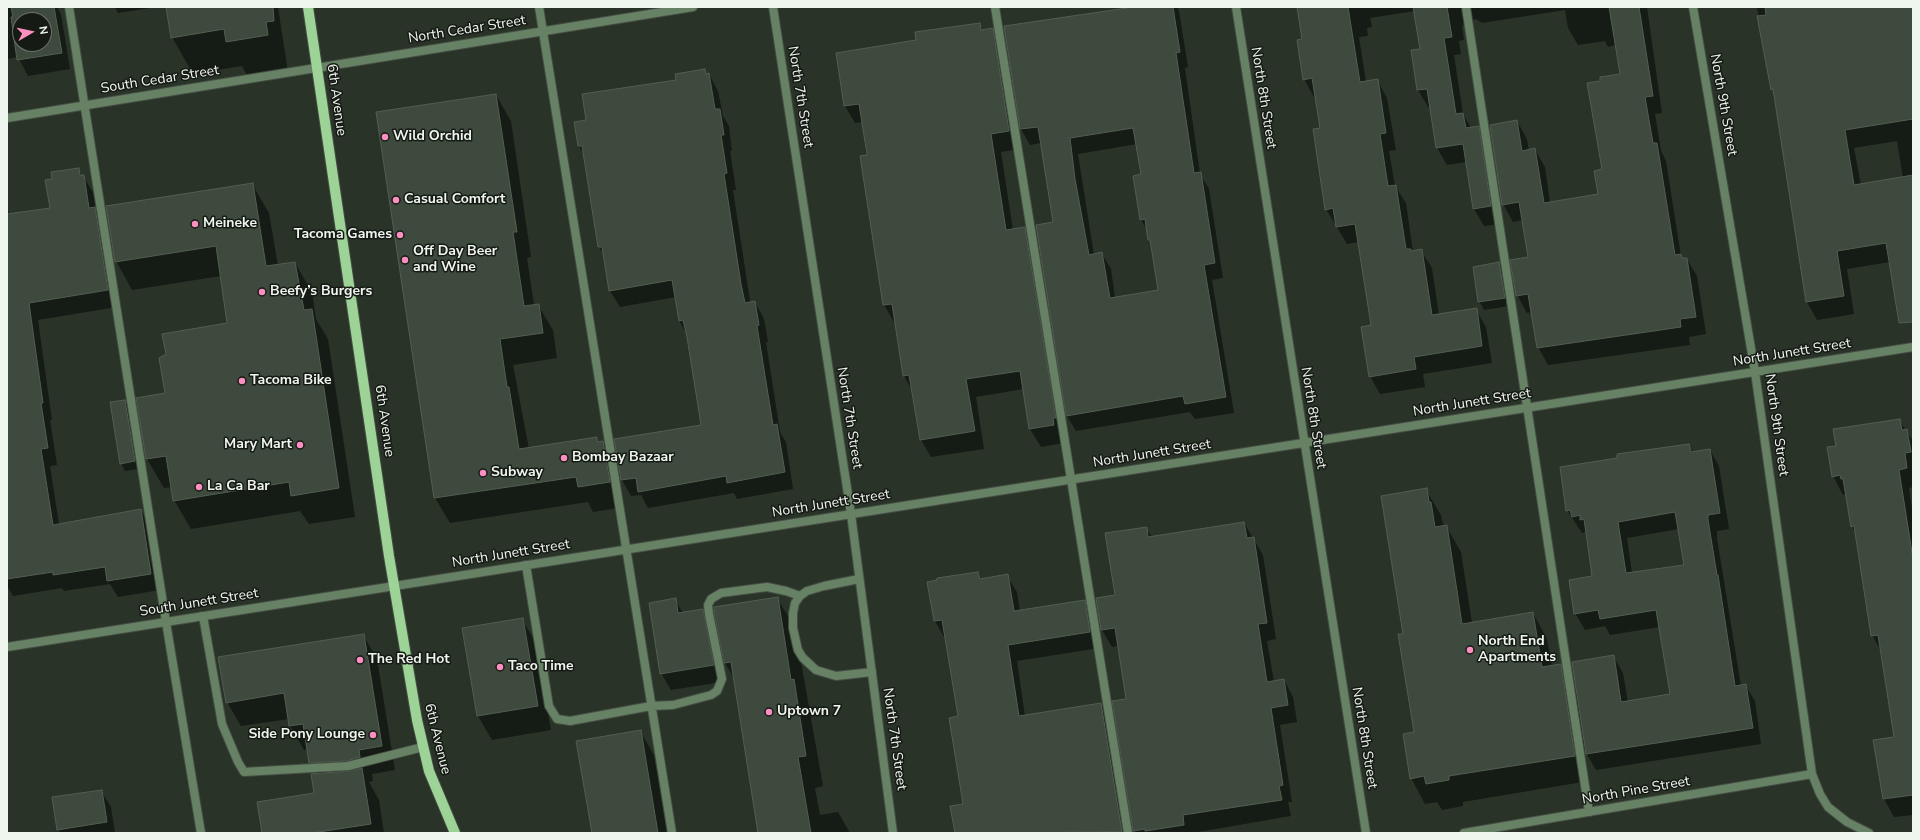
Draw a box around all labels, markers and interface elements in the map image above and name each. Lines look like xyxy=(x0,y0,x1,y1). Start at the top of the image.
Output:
north arrow xyxy=(12,12,52,52)
street label: North Cedar Street xyxy=(407,12,527,48)
text: N xyxy=(35,25,51,35)
street label: North 7th Street xyxy=(784,45,816,149)
street label: North 8th Street xyxy=(1247,46,1279,150)
street label: North 9th Street xyxy=(1706,53,1740,157)
street label: South Cedar Street xyxy=(100,62,220,98)
street label: 6th Avenue xyxy=(323,63,349,137)
place label: Wild Orchid xyxy=(393,129,472,145)
marker: Wild Orchid xyxy=(380,132,390,142)
place label: Casual Comfort xyxy=(404,192,505,208)
marker: Casual Comfort xyxy=(391,195,401,205)
place label: Meineke xyxy=(203,216,257,232)
marker: Meineke xyxy=(190,219,200,229)
place label: Tacoma Games xyxy=(294,227,392,243)
marker: Tacoma Games xyxy=(395,230,405,240)
place label: Off Day Beer and Wine xyxy=(413,244,497,276)
marker: Off Day Beer and Wine xyxy=(400,255,410,265)
place label: Beefy’s Burgers xyxy=(270,284,372,300)
marker: Beefy’s Burgers xyxy=(257,287,267,297)
street label: North Junett Street xyxy=(1732,335,1852,371)
street label: North 7th Street xyxy=(833,366,865,470)
street label: North 8th Street xyxy=(1297,366,1329,470)
place label: Tacoma Bike xyxy=(250,373,332,389)
street label: North 9th Street xyxy=(1761,373,1791,477)
marker: Tacoma Bike xyxy=(237,376,247,386)
street label: 6th Avenue xyxy=(371,384,397,458)
street label: North Junett Street xyxy=(1412,385,1532,421)
street label: North Junett Street xyxy=(1092,436,1212,472)
place label: Mary Mart xyxy=(224,437,292,453)
marker: Mary Mart xyxy=(295,440,305,450)
place label: Bombay Bazaar xyxy=(572,450,674,466)
marker: Bombay Bazaar xyxy=(559,453,569,463)
place label: Subway xyxy=(491,465,543,481)
marker: Subway xyxy=(478,468,488,478)
place label: La Ca Bar xyxy=(207,479,270,495)
marker: La Ca Bar xyxy=(194,482,204,492)
street label: North Junett Street xyxy=(771,486,891,522)
street label: North Junett Street xyxy=(451,536,571,572)
street label: South Junett Street xyxy=(138,585,260,621)
place label: North End Apartments xyxy=(1478,634,1556,666)
marker: North End Apartments xyxy=(1465,645,1475,655)
place label: The Red Hot xyxy=(368,652,450,668)
marker: The Red Hot xyxy=(355,655,365,665)
place label: Taco Time xyxy=(508,659,574,675)
marker: Taco Time xyxy=(495,662,505,672)
street label: North 8th Street xyxy=(1348,686,1380,790)
street label: North 7th Street xyxy=(879,687,909,791)
street label: 6th Avenue xyxy=(420,702,454,776)
place label: Uptown 7 xyxy=(777,704,841,720)
marker: Uptown 7 xyxy=(764,707,774,717)
place label: Side Pony Lounge xyxy=(249,727,365,743)
marker: Side Pony Lounge xyxy=(368,730,378,740)
street label: North Pine Street xyxy=(1581,773,1691,809)

